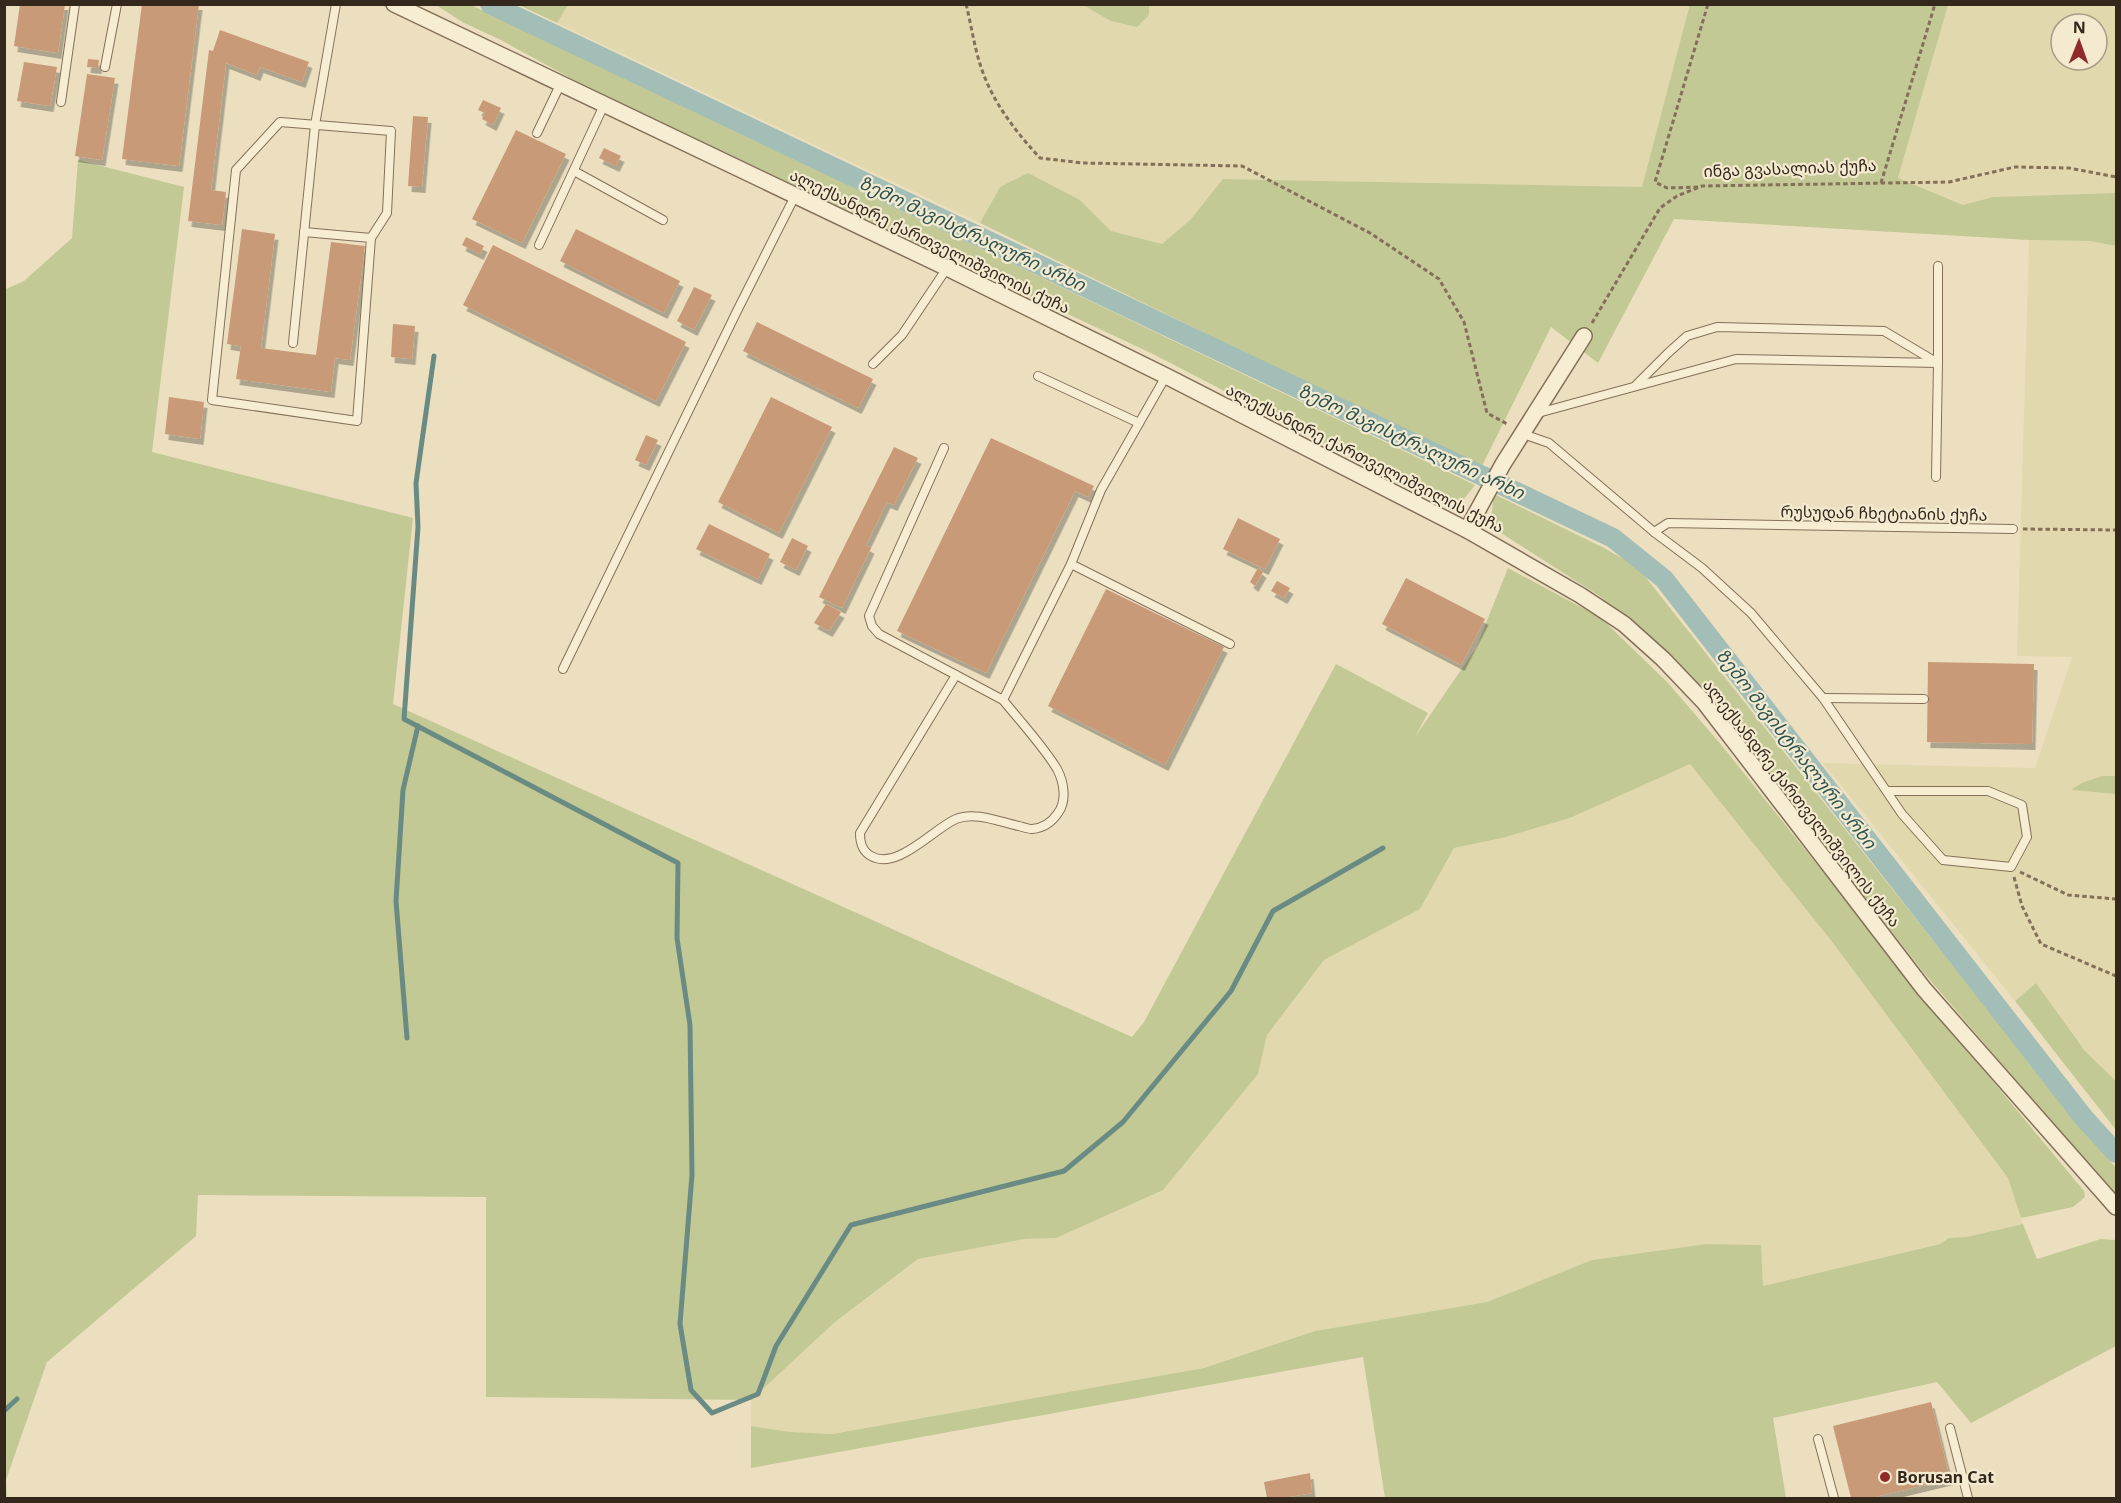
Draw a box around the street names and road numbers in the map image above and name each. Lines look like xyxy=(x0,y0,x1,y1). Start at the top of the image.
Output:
street label: ინგა გვასალიას ქუჩა xyxy=(1703,154,1877,182)
street label: ალექსანდრე ქართველიშვილის ქუჩა xyxy=(786,163,1074,319)
street label: ალექსანდრე ქართველიშვილის ქუჩა xyxy=(1222,378,1508,538)
street label: რუსუდან ჩხეტიანის ქუჩა xyxy=(1780,500,1988,526)
street label: ალექსანდრე ქართველიშვილის ქუჩა xyxy=(1698,674,1906,932)

